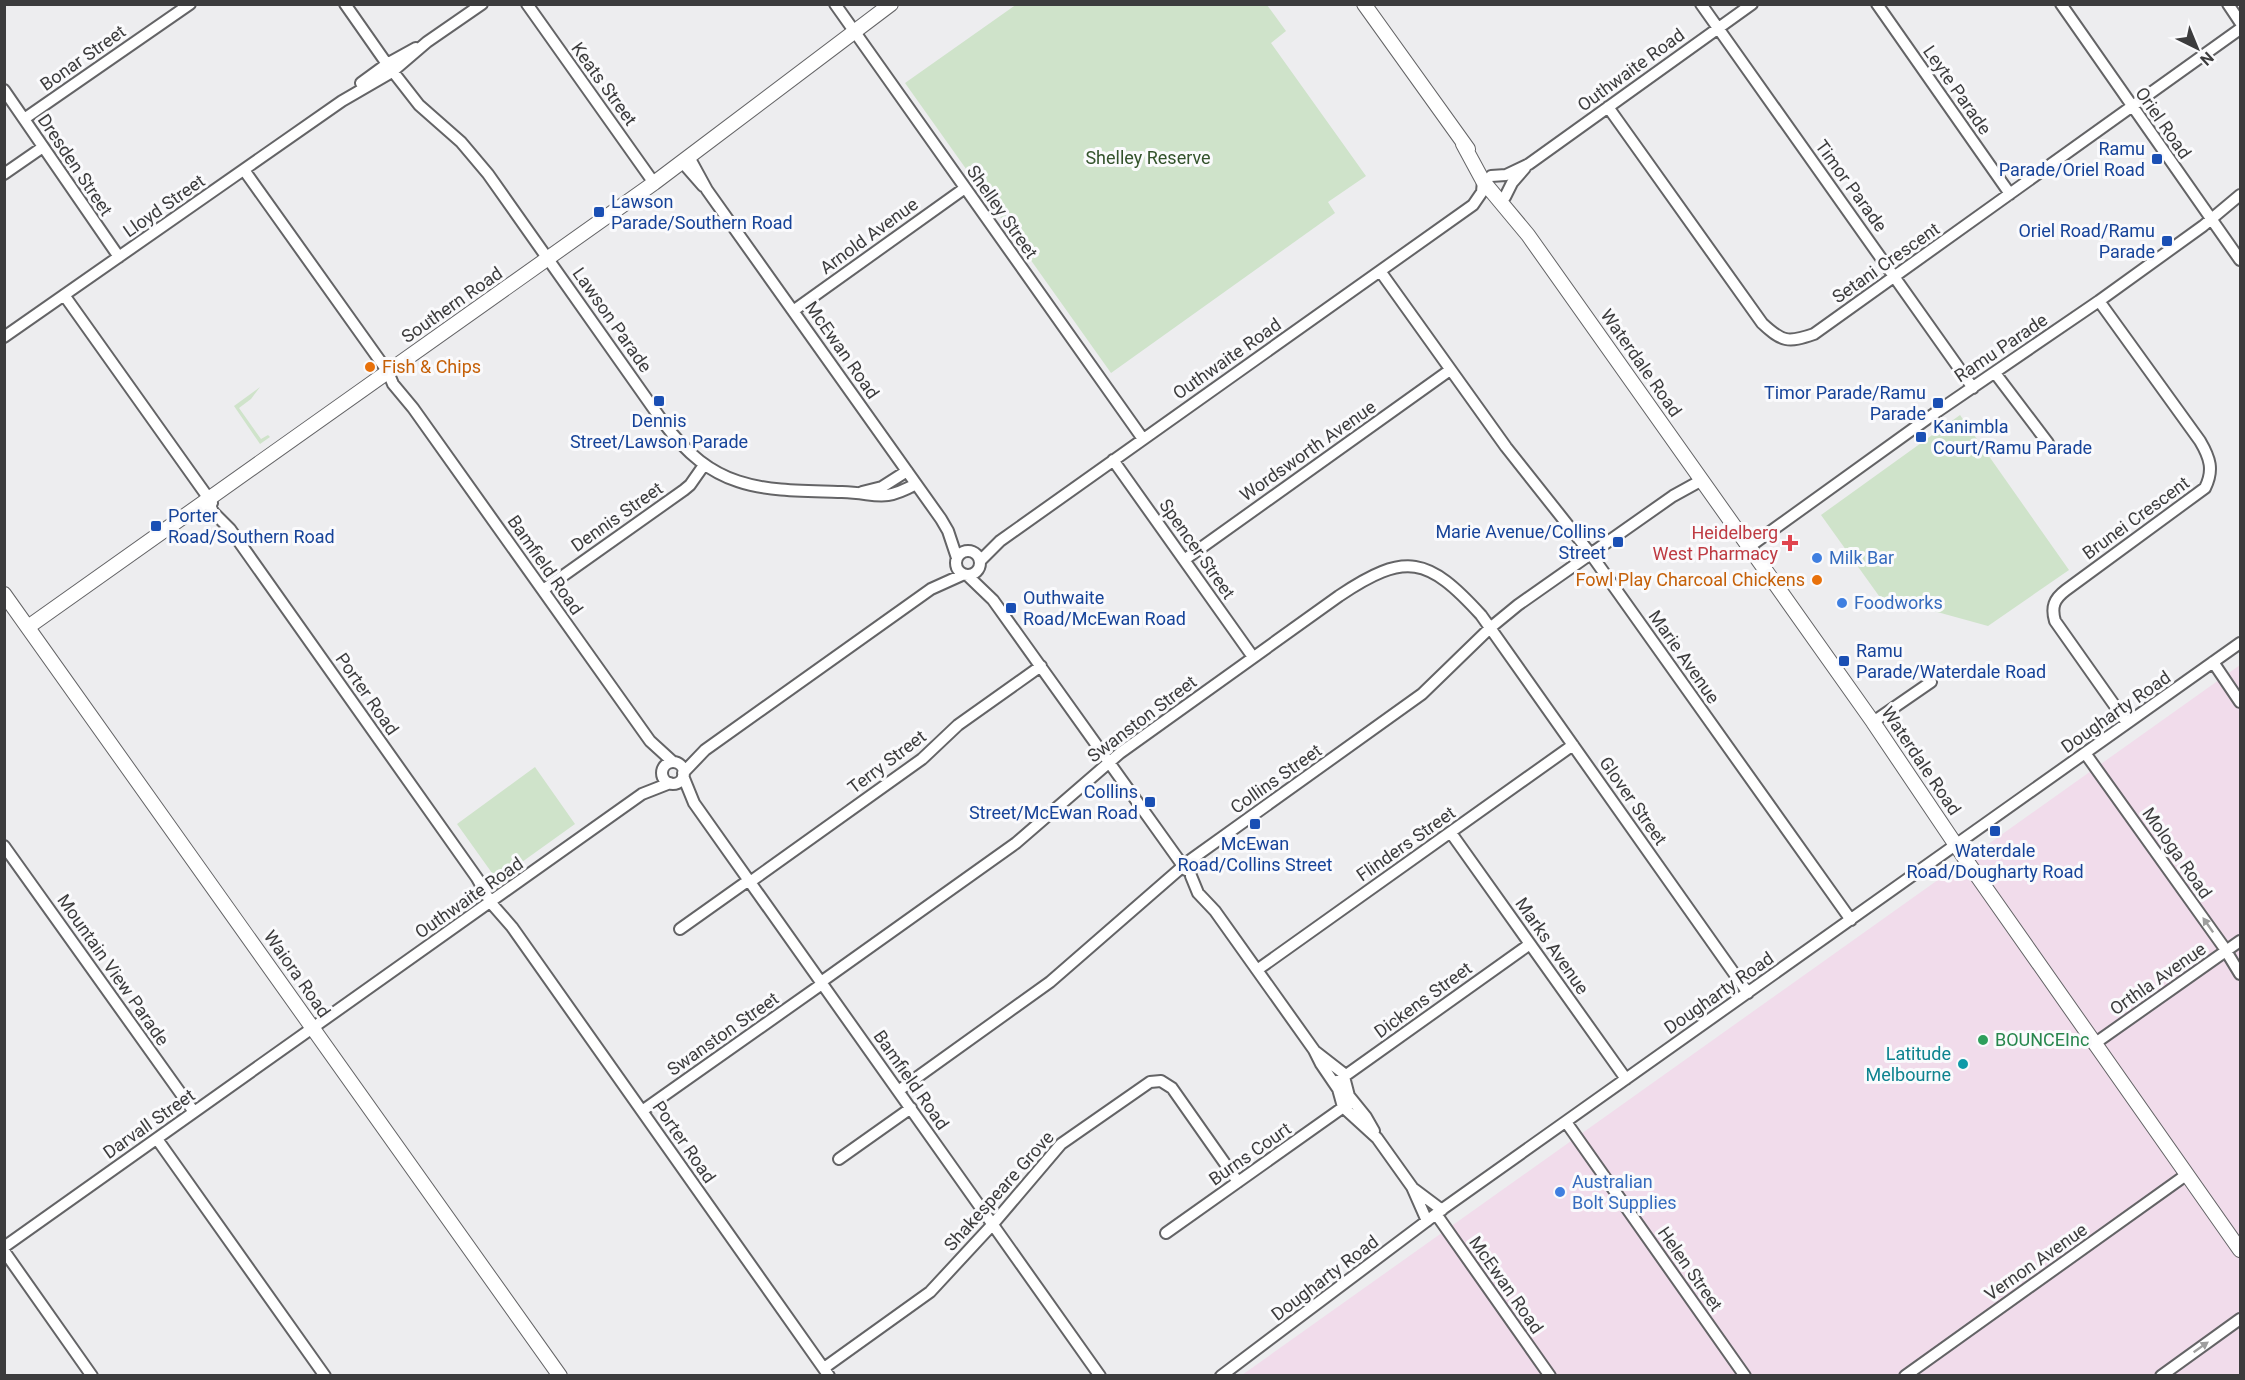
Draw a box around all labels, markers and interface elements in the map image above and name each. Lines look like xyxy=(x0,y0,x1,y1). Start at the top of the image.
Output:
north arrow xyxy=(2167,18,2227,78)
street label: Bonar Street xyxy=(36,20,129,95)
street label: Outhwaite Road xyxy=(1573,24,1688,115)
street label: Keats Street xyxy=(567,38,642,129)
street label: Leyte Parade xyxy=(1919,41,1996,138)
text: N xyxy=(2196,48,2217,69)
street label: Oriel Road xyxy=(2131,83,2196,163)
street label: Dresden Street xyxy=(34,110,117,220)
street label: Timor Parade xyxy=(1811,136,1892,236)
place label: Ramu Parade/Oriel Road xyxy=(1999,138,2145,180)
park label: Shelley Reserve xyxy=(1085,147,1211,168)
marker: Ramu Parade/Oriel Road xyxy=(2150,152,2164,166)
street label: Shelley Street xyxy=(963,161,1042,262)
street label: Lloyd Street xyxy=(119,170,209,241)
place label: Lawson Parade/Southern Road xyxy=(611,191,793,233)
street label: Arnold Avenue xyxy=(816,193,922,278)
marker: Lawson Parade/Southern Road xyxy=(592,205,606,219)
street label: Setani Crescent xyxy=(1828,218,1943,307)
place label: Oriel Road/Ramu Parade xyxy=(2018,220,2155,262)
marker: Oriel Road/Ramu Parade xyxy=(2160,234,2174,248)
street label: Southern Road xyxy=(397,262,506,347)
street label: Lawson Parade xyxy=(568,263,656,376)
street label: McEwan Road xyxy=(801,297,884,403)
street label: Waterdale Road xyxy=(1597,305,1686,421)
street label: Ramu Parade xyxy=(1950,309,2051,386)
street label: Outhwaite Road xyxy=(1169,314,1285,404)
place label: Fish & Chips xyxy=(382,356,481,377)
marker: Fish & Chips xyxy=(363,360,377,374)
place label: Timor Parade/Ramu Parade xyxy=(1764,382,1926,424)
marker: Dennis Street/Lawson Parade xyxy=(652,394,666,408)
street label: Wordsworth Avenue xyxy=(1236,396,1380,505)
marker: Timor Parade/Ramu Parade xyxy=(1931,396,1945,410)
place label: Dennis Street/Lawson Parade xyxy=(570,410,748,452)
place label: Kanimbla Court/Ramu Parade xyxy=(1933,416,2092,458)
marker: Kanimbla Court/Ramu Parade xyxy=(1914,430,1928,444)
street label: Brunei Crescent xyxy=(2078,472,2193,563)
street label: Dennis Street xyxy=(567,477,667,556)
street label: Spencer Street xyxy=(1155,495,1240,603)
place label: Porter Road/Southern Road xyxy=(168,505,335,547)
street label: Bamfield Road xyxy=(503,511,587,618)
marker: Porter Road/Southern Road xyxy=(149,519,163,533)
place label: Marie Avenue/Collins Street xyxy=(1435,521,1606,563)
place label: Heidelberg West Pharmacy xyxy=(1652,522,1778,564)
marker: Marie Avenue/Collins Street xyxy=(1611,535,1625,549)
marker: Heidelberg West Pharmacy xyxy=(1783,536,1797,550)
place label: Milk Bar xyxy=(1829,547,1894,568)
marker: Milk Bar xyxy=(1810,551,1824,565)
place label: Fowl Play Charcoal Chickens xyxy=(1575,569,1805,590)
marker: Fowl Play Charcoal Chickens xyxy=(1810,573,1824,587)
place label: Outhwaite Road/McEwan Road xyxy=(1023,587,1186,629)
place label: Foodworks xyxy=(1854,592,1943,613)
marker: Foodworks xyxy=(1835,596,1849,610)
marker: Outhwaite Road/McEwan Road xyxy=(1004,601,1018,615)
street label: Marie Avenue xyxy=(1645,606,1724,707)
place label: Ramu Parade/Waterdale Road xyxy=(1856,640,2046,682)
street label: Porter Road xyxy=(331,649,403,739)
marker: Ramu Parade/Waterdale Road xyxy=(1837,654,1851,668)
street label: Dougharty Road xyxy=(2057,666,2174,757)
street label: Swanston Street xyxy=(1083,671,1200,766)
street label: Waterdale Road xyxy=(1877,702,1965,819)
street label: Terry Street xyxy=(844,725,930,798)
street label: Collins Street xyxy=(1226,739,1325,818)
street label: Glover Street xyxy=(1595,753,1672,849)
place label: Collins Street/McEwan Road xyxy=(969,781,1138,823)
marker: Collins Street/McEwan Road xyxy=(1143,795,1157,809)
street label: Flinders Street xyxy=(1352,802,1459,885)
street label: Mologa Road xyxy=(2138,803,2216,902)
marker: McEwan Road/Collins Street xyxy=(1248,817,1262,831)
marker: Waterdale Road/Dougharty Road xyxy=(1988,824,2002,838)
place label: McEwan Road/Collins Street xyxy=(1177,833,1333,875)
place label: Waterdale Road/Dougharty Road xyxy=(1906,840,2084,882)
street label: Outhwaite Road xyxy=(411,853,527,943)
street label: Mountain View Parade xyxy=(53,890,174,1049)
street label: Marks Avenue xyxy=(1511,893,1594,998)
one-way arrow xyxy=(2203,917,2214,933)
street label: Waiora Road xyxy=(260,926,335,1021)
street label: Orthla Avenue xyxy=(2106,938,2210,1019)
street label: Dougharty Road xyxy=(1660,947,1777,1038)
street label: Dickens Street xyxy=(1370,957,1476,1042)
street label: Swanston Street xyxy=(663,987,783,1080)
street label: Bamfield Road xyxy=(869,1026,953,1133)
place label: BOUNCEInc xyxy=(1995,1029,2089,1050)
marker: BOUNCEInc xyxy=(1976,1033,1990,1047)
place label: Latitude Melbourne xyxy=(1865,1043,1951,1085)
marker: Latitude Melbourne xyxy=(1956,1057,1970,1071)
street label: Darvall Street xyxy=(99,1084,199,1163)
street label: Porter Road xyxy=(648,1097,720,1187)
street label: Burns Court xyxy=(1205,1118,1295,1190)
street label: Shakespeare Grove xyxy=(939,1126,1058,1255)
place label: Australian Bolt Supplies xyxy=(1572,1171,1677,1213)
marker: Australian Bolt Supplies xyxy=(1553,1185,1567,1199)
street label: Vernon Avenue xyxy=(1980,1219,2091,1305)
street label: Helen Street xyxy=(1654,1222,1727,1315)
street label: Dougharty Road xyxy=(1267,1231,1382,1325)
street label: McEwan Road xyxy=(1465,1232,1548,1338)
one-way arrow xyxy=(2192,1341,2208,1353)

